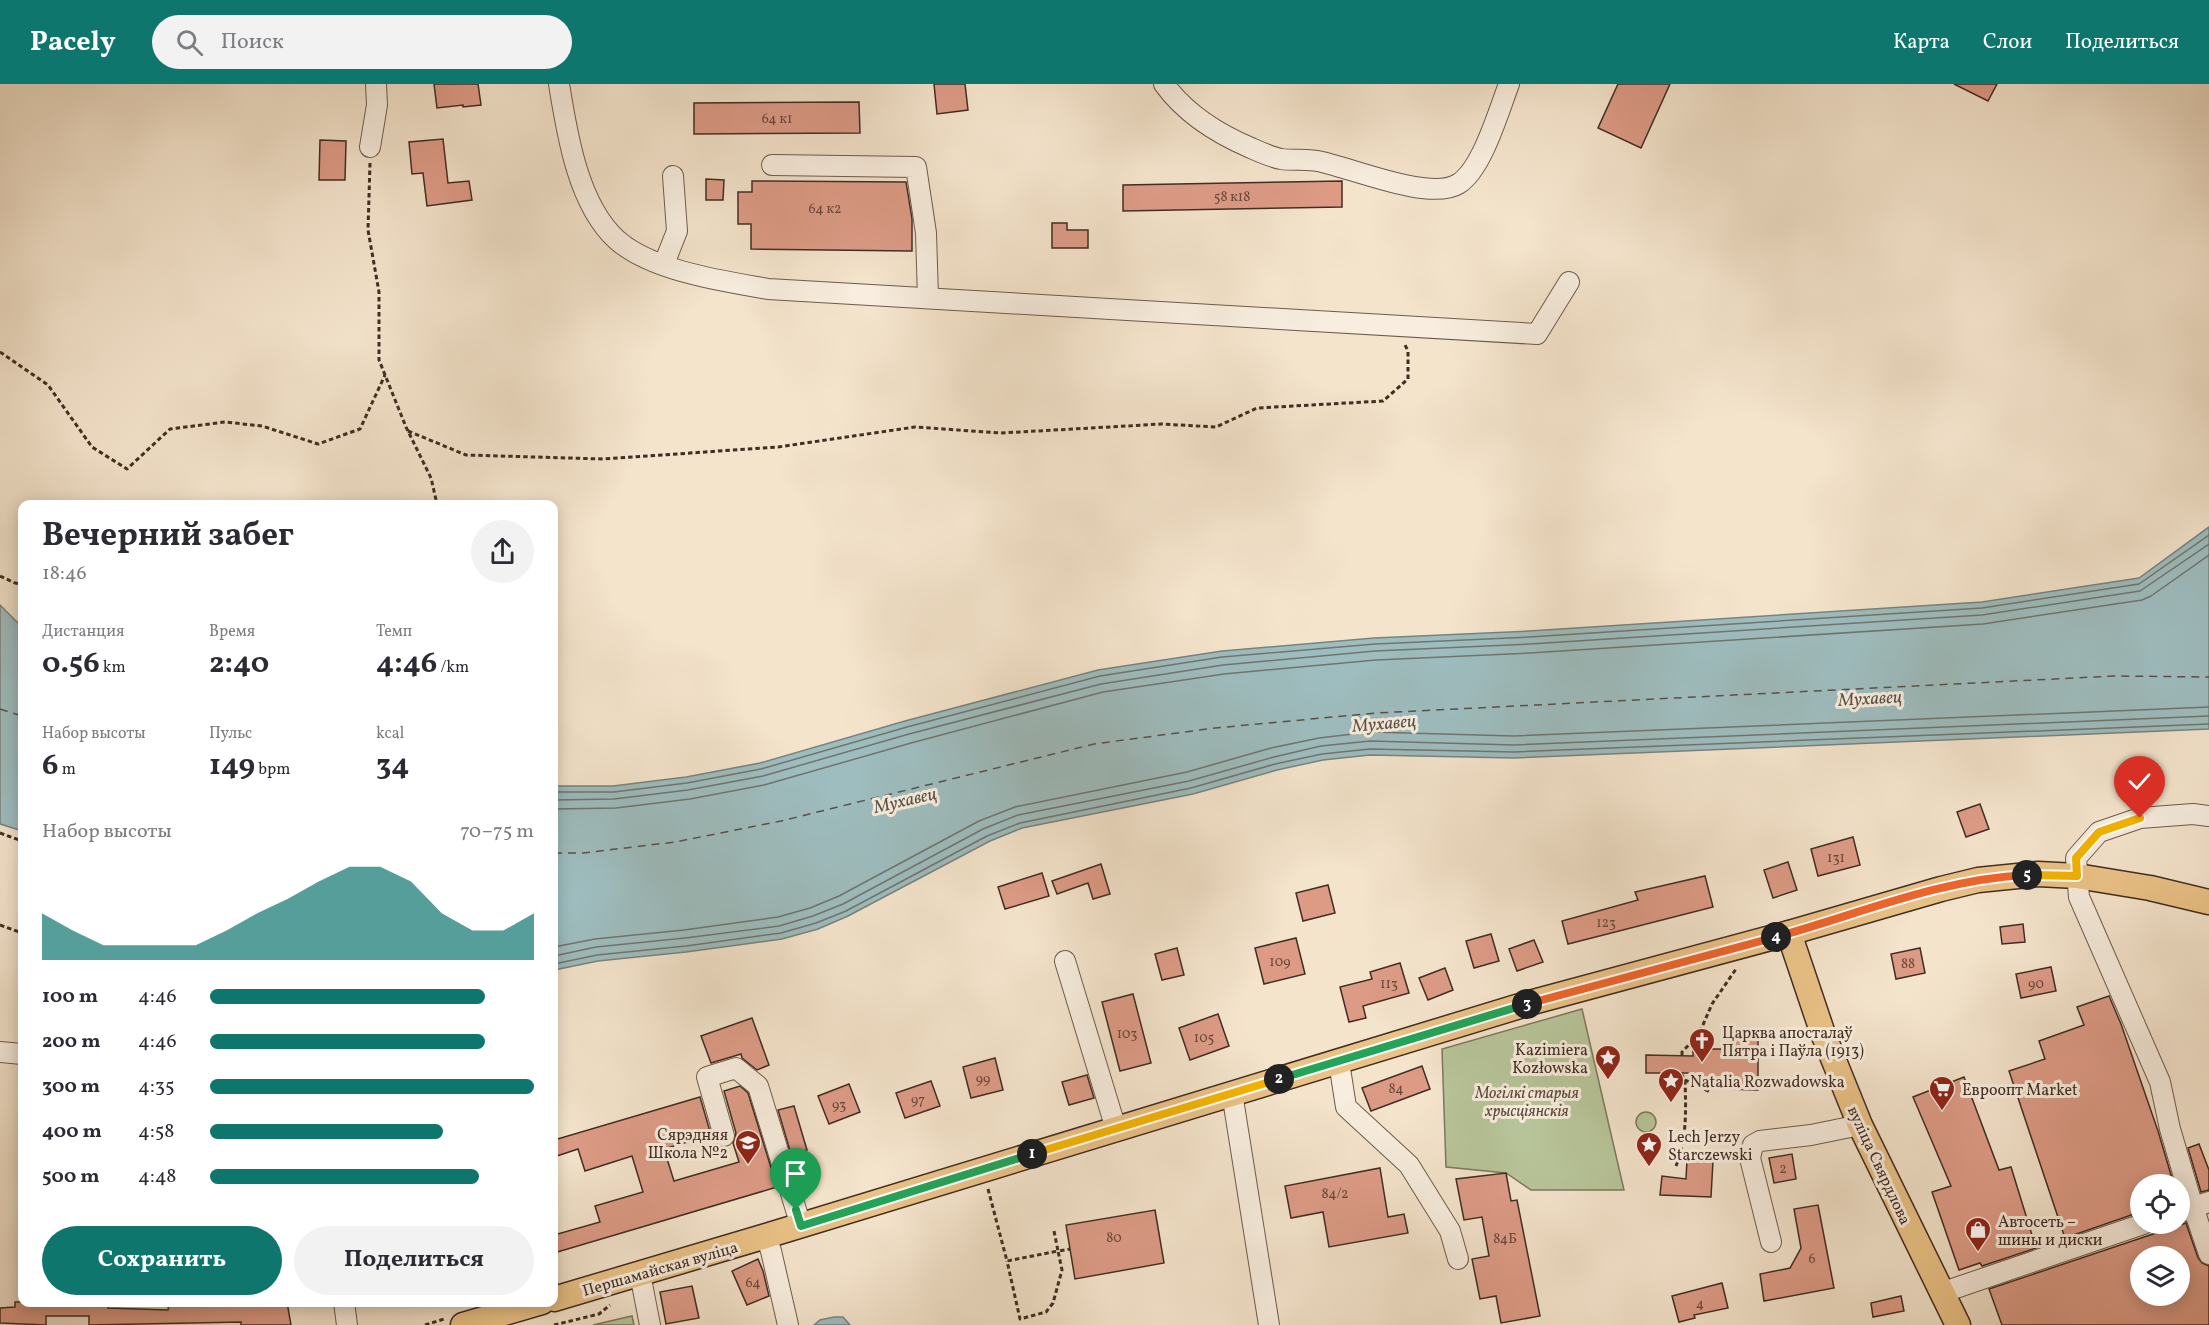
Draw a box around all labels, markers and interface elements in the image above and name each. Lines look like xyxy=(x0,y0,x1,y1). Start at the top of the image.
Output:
search box xyxy=(152,15,572,69)
text: Pacely xyxy=(30,23,116,62)
icon: search xyxy=(173,26,206,59)
text: Поиск xyxy=(221,27,284,58)
text: Карта xyxy=(1893,28,1950,57)
text: Слои xyxy=(1983,28,2032,57)
text: Поделиться xyxy=(2065,28,2179,57)
house number: 64 к1 xyxy=(762,110,792,129)
house number: 58 к18 xyxy=(1214,188,1250,207)
house number: 64 к2 xyxy=(809,200,841,219)
text: Вечерний забег xyxy=(42,514,294,560)
button: share xyxy=(471,520,534,583)
text: 18:46 xyxy=(42,560,87,588)
text: Дистанция xyxy=(42,621,124,643)
text: Время xyxy=(209,621,255,643)
text: Темп xyxy=(376,621,412,643)
text: 0.56 xyxy=(42,643,100,685)
text: 2:40 xyxy=(209,643,269,685)
text: 4:46 xyxy=(376,643,437,685)
text: km xyxy=(100,657,126,679)
text: /km xyxy=(437,657,469,679)
water label: Мухавец xyxy=(1837,685,1903,714)
water label: Мухавец xyxy=(1350,709,1417,740)
text: Набор высоты xyxy=(42,723,146,745)
text: Пульс xyxy=(209,723,252,745)
text: kcal xyxy=(376,723,404,745)
text: 6 xyxy=(42,745,58,787)
text: 149 xyxy=(209,745,255,787)
text: 34 xyxy=(376,745,409,787)
pin xyxy=(2114,756,2165,818)
text: m xyxy=(58,759,76,781)
text: bpm xyxy=(255,759,290,781)
icon: check xyxy=(2123,765,2156,798)
water label: Мухавец xyxy=(870,782,939,821)
text: Набор высоты xyxy=(42,818,172,846)
text: 70–75 m xyxy=(460,818,534,846)
house number: 131 xyxy=(1827,849,1845,868)
pin: 5 xyxy=(2012,860,2042,890)
text: 5 xyxy=(2023,864,2031,886)
house number: 123 xyxy=(1596,914,1616,933)
pin: 4 xyxy=(1761,922,1791,952)
text: 4 xyxy=(1771,926,1781,948)
house number: 109 xyxy=(1269,953,1291,972)
house number: 88 xyxy=(1901,955,1915,974)
house number: 113 xyxy=(1380,975,1398,994)
house number: 90 xyxy=(2028,975,2044,994)
text: 100 m xyxy=(42,983,98,1011)
text: 4:46 xyxy=(138,983,177,1011)
pin: 3 xyxy=(1512,989,1542,1019)
text: 3 xyxy=(1523,993,1531,1015)
place label: Царква апосталаў Пятра і Паўла (1913) xyxy=(1722,1023,1864,1063)
house number: 103 xyxy=(1117,1025,1137,1044)
church icon: Царква апосталаў Пятра і Паўла (1913) xyxy=(1687,1026,1717,1064)
text: 200 m xyxy=(42,1028,100,1056)
text: 4:46 xyxy=(138,1028,177,1056)
house number: 105 xyxy=(1194,1029,1214,1048)
place label: Kazimiera Kozłowska xyxy=(1512,1040,1588,1080)
place icon: Kazimiera Kozłowska xyxy=(1593,1043,1623,1081)
pin: 2 xyxy=(1264,1064,1294,1094)
place icon: Natalia Rozwadowska xyxy=(1656,1066,1686,1104)
text: 2 xyxy=(1275,1068,1283,1090)
house number: 99 xyxy=(976,1070,990,1089)
place label: Natalia Rozwadowska xyxy=(1690,1072,1845,1094)
text: 300 m xyxy=(42,1073,100,1101)
text: 4:35 xyxy=(138,1073,175,1101)
supermarket icon: Евроопт Market xyxy=(1927,1074,1957,1112)
house number: 84 xyxy=(1388,1080,1404,1099)
place label: Евроопт Market xyxy=(1962,1080,2078,1102)
park label: Могілкі старыя хрысціянскія xyxy=(1474,1083,1579,1123)
house number: 97 xyxy=(911,1091,925,1110)
house number: 93 xyxy=(832,1096,846,1115)
street label: вуліца Свярдлова xyxy=(1841,1103,1915,1229)
text: 400 m xyxy=(42,1118,102,1146)
text: 4:58 xyxy=(138,1118,174,1146)
place label: Сярэдняя Школа №2 xyxy=(648,1125,728,1165)
place label: Lech Jerzy Starczewski xyxy=(1668,1127,1753,1167)
school or university icon: Сярэдняя Школа №2 xyxy=(733,1128,763,1166)
place icon: Lech Jerzy Starczewski xyxy=(1634,1130,1664,1168)
pin: 1 xyxy=(1017,1139,1047,1169)
text: 1 xyxy=(1029,1143,1035,1165)
pin xyxy=(770,1148,821,1210)
icon: arrive xyxy=(779,1157,812,1190)
house number: 2 xyxy=(1779,1160,1787,1179)
text: 500 m xyxy=(42,1163,100,1191)
text: 4:48 xyxy=(138,1163,176,1191)
map controls xyxy=(2130,1174,2190,1306)
button: locate xyxy=(2130,1174,2190,1234)
house number: 84/2 xyxy=(1322,1185,1348,1204)
place label: Автосеть – шины и диски xyxy=(1998,1212,2103,1252)
shop icon: Автосеть – шины и диски xyxy=(1963,1215,1993,1253)
button: Сохранить xyxy=(42,1226,282,1295)
button: Поделиться xyxy=(294,1226,534,1295)
house number: 80 xyxy=(1106,1229,1122,1248)
house number: 84Б xyxy=(1493,1230,1517,1249)
street label: Першамайская вуліца xyxy=(580,1237,741,1303)
button: layers xyxy=(2130,1246,2190,1306)
house number: 6 xyxy=(1808,1250,1816,1269)
house number: 64 xyxy=(745,1274,761,1293)
house number: 4 xyxy=(1696,1295,1704,1314)

